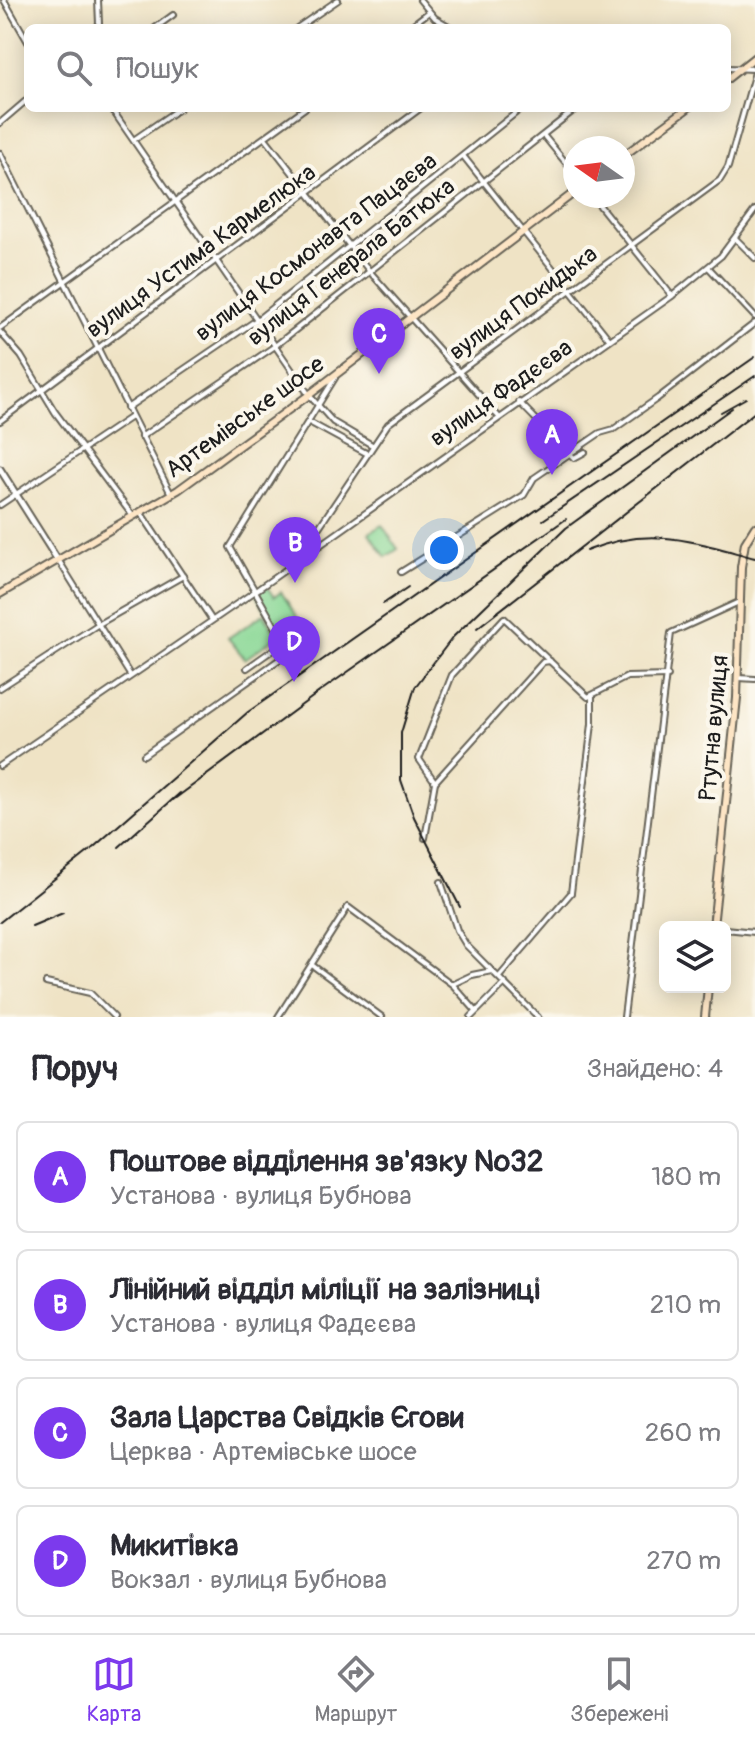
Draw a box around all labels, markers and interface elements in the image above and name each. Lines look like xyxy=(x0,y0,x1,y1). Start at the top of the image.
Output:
search box xyxy=(24,24,731,112)
icon: search xyxy=(52,46,96,90)
text: Пошук xyxy=(116,50,200,87)
north arrow xyxy=(563,136,635,208)
street label: вулиця Космонавта Пацаєва xyxy=(189,147,443,347)
street label: вулиця Устима Кармелюка xyxy=(81,158,321,344)
street label: вулиця Генерала Батюка xyxy=(241,172,461,352)
street label: вулиця Покидька xyxy=(443,239,603,367)
pin: C xyxy=(353,308,405,374)
street label: вулиця Фадєєва xyxy=(424,333,578,453)
street label: Артемівське шосе xyxy=(160,350,330,484)
pin: A xyxy=(526,409,578,475)
pin: B xyxy=(269,517,321,583)
your location xyxy=(424,530,464,570)
pin: D xyxy=(268,616,320,682)
street label: Ртутна вулиця xyxy=(693,654,735,802)
map controls xyxy=(659,921,731,993)
button: layers xyxy=(659,921,731,993)
text: Поруч xyxy=(32,1048,118,1091)
text: Знайдено: 4 xyxy=(587,1053,723,1085)
text: Поштове відділення зв'язку №32 xyxy=(110,1143,544,1180)
text: A xyxy=(52,1161,68,1193)
text: 180 m xyxy=(651,1161,721,1193)
text: Установа · вулиця Бубнова xyxy=(110,1180,412,1212)
text: Лінійний відділ міліції на залізниці xyxy=(110,1271,540,1308)
text: B xyxy=(53,1289,67,1321)
text: 210 m xyxy=(650,1289,721,1321)
text: Установа · вулиця Фадєєва xyxy=(110,1308,416,1340)
text: Зала Царства Свідків Єгови xyxy=(110,1399,464,1436)
text: C xyxy=(52,1417,68,1449)
text: 260 m xyxy=(645,1417,721,1449)
text: Церква · Артемівське шосе xyxy=(110,1436,417,1468)
text: Микитівка xyxy=(110,1527,238,1564)
text: D xyxy=(52,1545,68,1577)
text: 270 m xyxy=(646,1545,721,1577)
text: Вокзал · вулиця Бубнова xyxy=(110,1564,387,1596)
tab: Карта xyxy=(87,1652,141,1728)
tab: Маршрут xyxy=(314,1652,397,1728)
tab: Збережені xyxy=(571,1652,668,1728)

